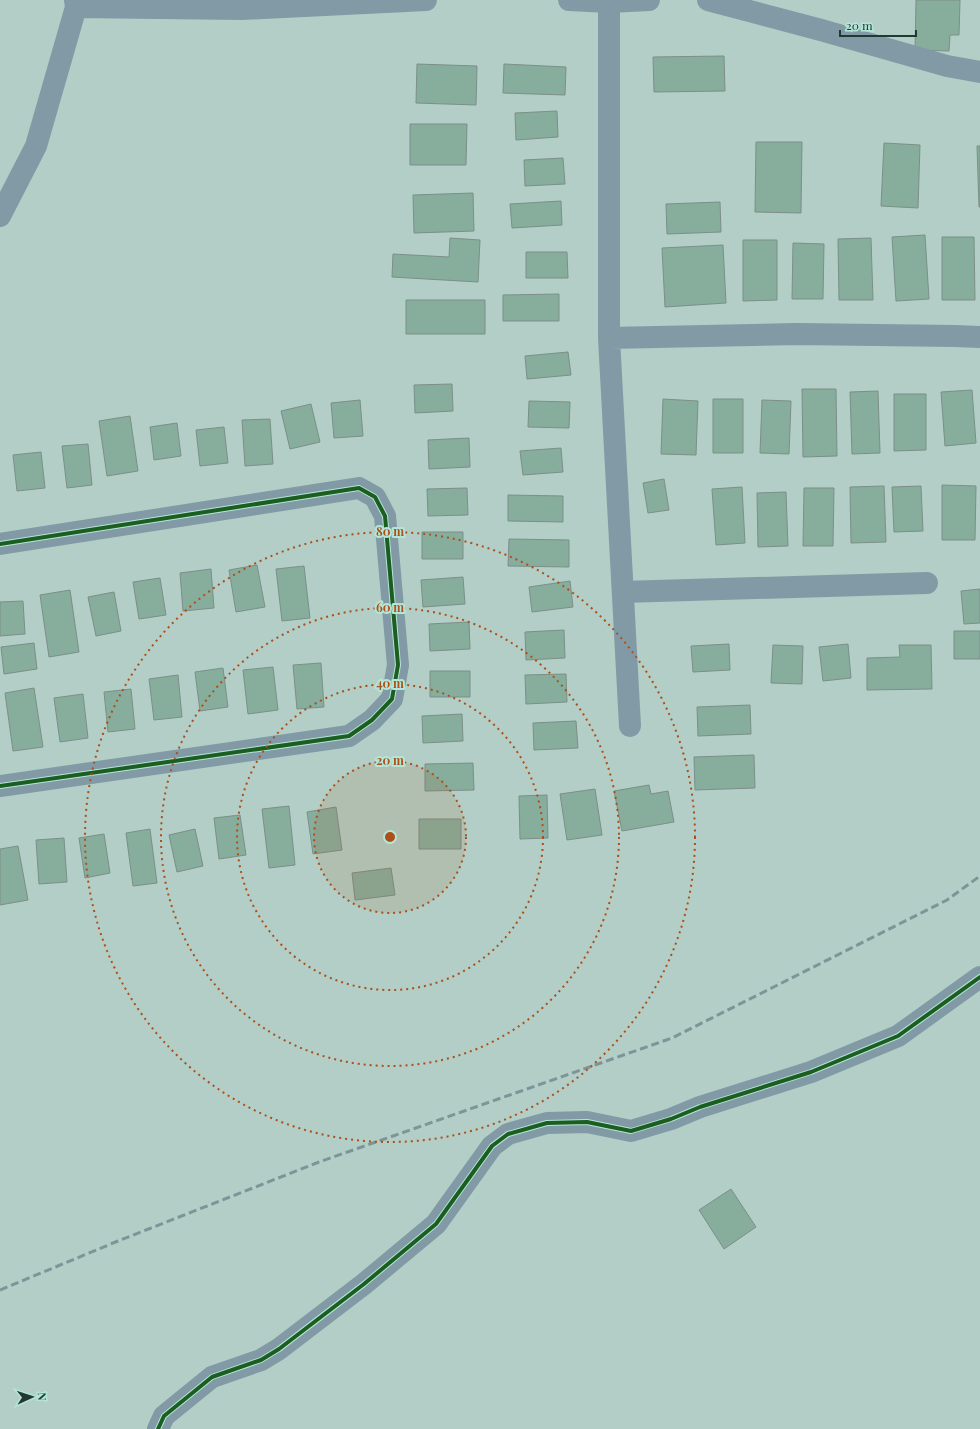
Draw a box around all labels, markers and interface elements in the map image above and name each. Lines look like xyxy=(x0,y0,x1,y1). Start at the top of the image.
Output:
scale bar xyxy=(840,12,916,38)
text: 20 m xyxy=(846,17,873,33)
text: 80 m xyxy=(376,523,404,539)
text: 60 m xyxy=(376,599,404,615)
text: 40 m xyxy=(376,675,404,691)
text: 20 m xyxy=(376,752,404,768)
centre of rings xyxy=(383,830,397,844)
north arrow xyxy=(12,1377,52,1417)
text: N xyxy=(35,1392,50,1401)

